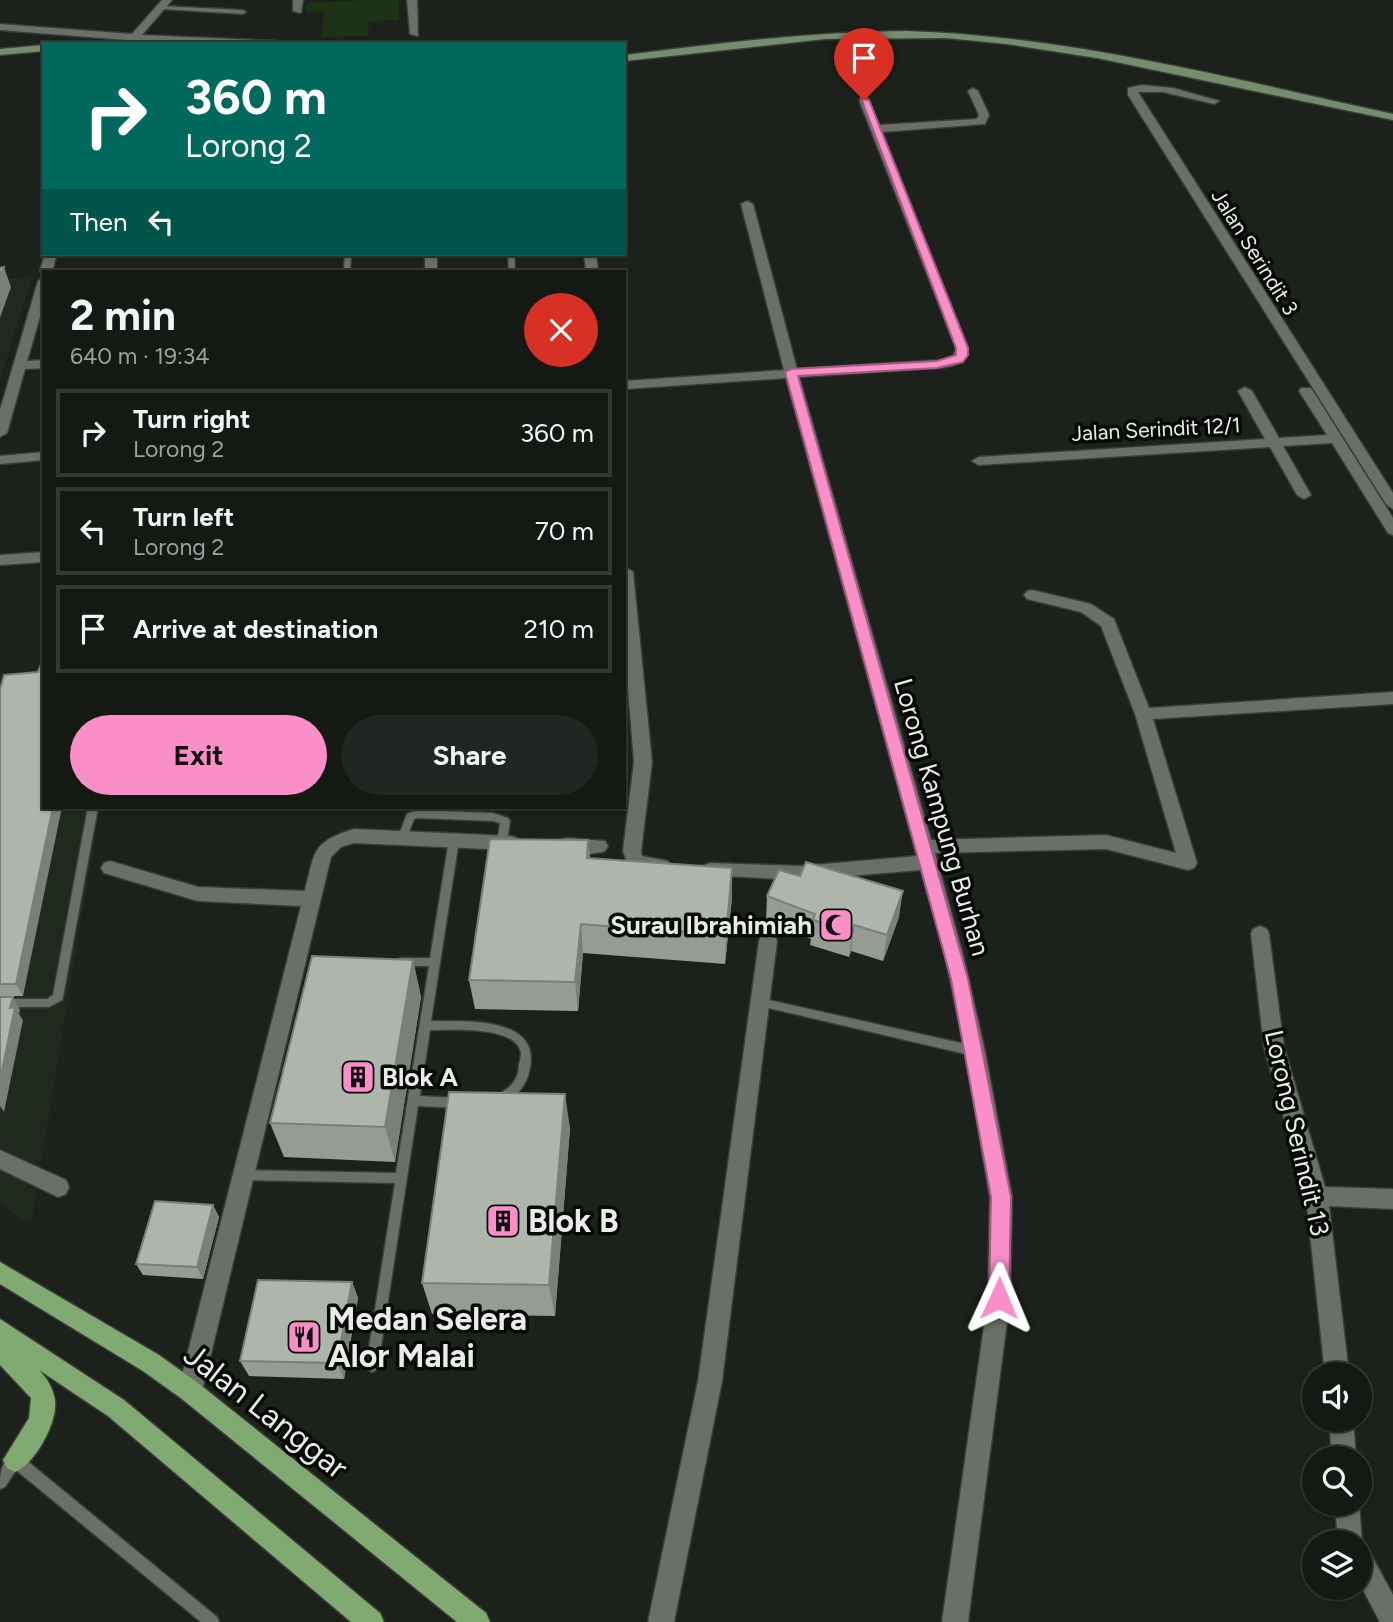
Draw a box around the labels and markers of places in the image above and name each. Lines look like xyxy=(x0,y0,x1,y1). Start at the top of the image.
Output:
pin xyxy=(834,28,894,100)
mosque icon: Surau Ibrahimiah xyxy=(817,906,855,944)
place label: Surau Ibrahimiah xyxy=(610,909,812,941)
building icon: Blok A xyxy=(339,1058,377,1096)
place label: Blok A xyxy=(382,1061,459,1093)
building icon: Blok B xyxy=(484,1202,522,1240)
place label: Blok B xyxy=(528,1202,618,1240)
place label: Medan Selera Alor Malai xyxy=(328,1300,527,1375)
restaurant icon: Medan Selera Alor Malai xyxy=(285,1318,323,1356)

